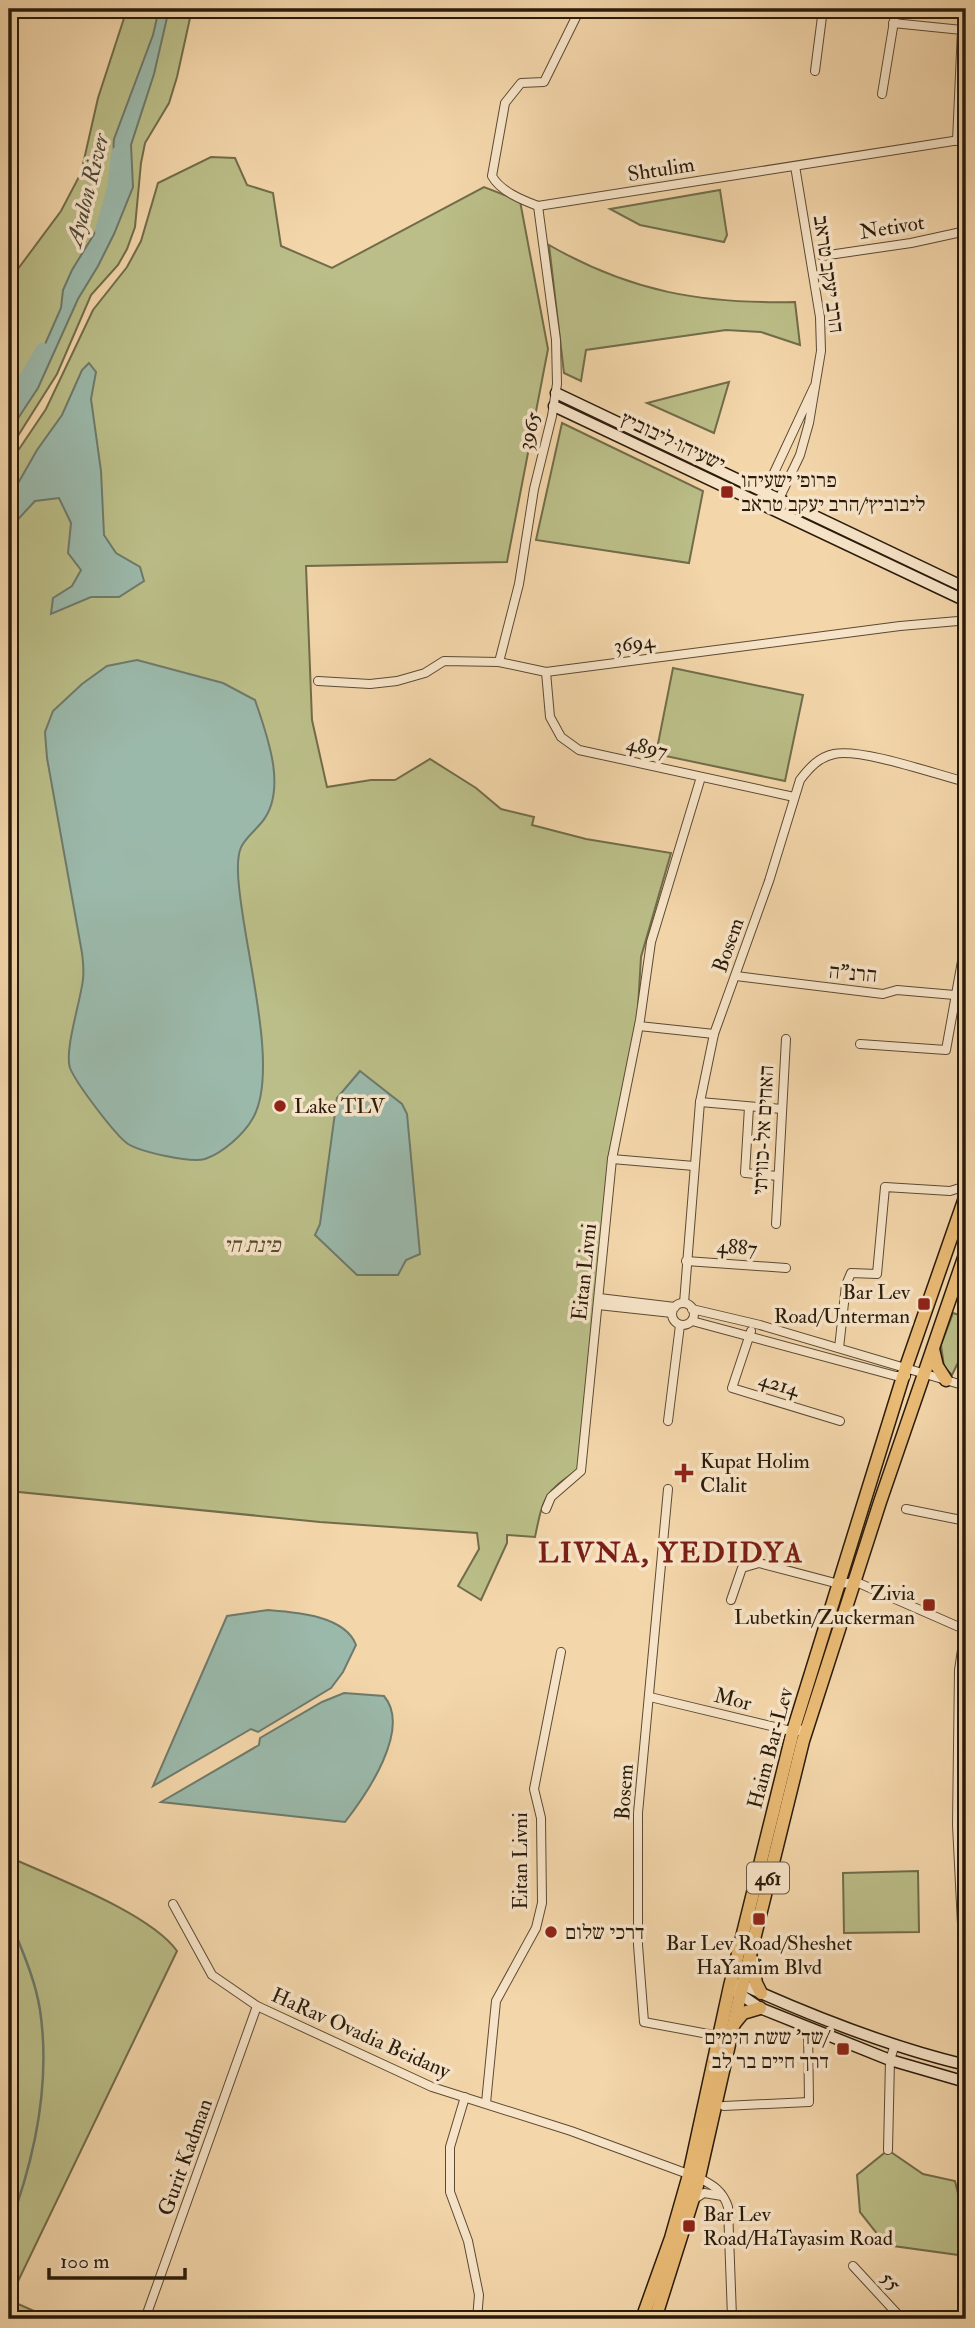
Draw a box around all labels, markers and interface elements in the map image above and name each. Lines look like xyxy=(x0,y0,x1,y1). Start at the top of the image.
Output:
water label: Ayalon River xyxy=(59,129,116,252)
street label: Shtulim xyxy=(626,151,697,188)
street label: Netivot xyxy=(858,209,927,246)
street label: הרב יעקב טראב xyxy=(807,213,850,335)
street label: ישעיהו ליבוביץ xyxy=(616,405,730,478)
street label: 3965 xyxy=(511,408,548,453)
place label: פרופ׳ ישעיהו ליבוביץ׳/הרב יעקב טראב xyxy=(741,467,925,518)
marker: פרופ׳ ישעיהו ליבוביץ׳/הרב יעקב טראב xyxy=(719,484,735,500)
street label: 3694 xyxy=(612,627,658,660)
street label: 4897 xyxy=(624,730,670,765)
street label: Bosem xyxy=(707,914,750,976)
street label: הרנ"ה xyxy=(828,958,878,989)
street label: האחים אל-כוויתי xyxy=(747,1064,780,1196)
place label: Lake TLV xyxy=(294,1093,386,1120)
marker: Lake TLV xyxy=(272,1098,288,1114)
street label: Eitan Livni xyxy=(566,1222,603,1322)
park label: פינת חי xyxy=(224,1232,282,1259)
street label: 4887 xyxy=(716,1233,759,1262)
place label: Bar Lev Road/Unterman xyxy=(774,1279,911,1330)
marker: Bar Lev Road/Unterman xyxy=(916,1296,932,1312)
street label: 4214 xyxy=(755,1366,804,1404)
place label: Kupat Holim Clalit xyxy=(700,1448,810,1499)
marker: Kupat Holim Clalit xyxy=(674,1463,694,1483)
district label: LIVNA, YEDIDYA xyxy=(538,1536,804,1571)
place label: Zivia Lubetkin/Zuckerman xyxy=(734,1580,915,1631)
marker: Zivia Lubetkin/Zuckerman xyxy=(921,1597,937,1613)
street label: Mor xyxy=(711,1682,755,1717)
street label: Haim Bar-Lev xyxy=(741,1684,800,1812)
street label: Bosem xyxy=(609,1763,640,1821)
street label: Eitan Livni xyxy=(507,1812,534,1910)
road number: 461 xyxy=(747,1862,789,1894)
marker: Bar Lev Road/Sheshet HaYamim Blvd xyxy=(751,1911,767,1927)
place label: דרכי שלום xyxy=(565,1919,644,1946)
marker: דרכי שלום xyxy=(543,1924,559,1940)
place label: Bar Lev Road/Sheshet HaYamim Blvd xyxy=(666,1930,853,1981)
street label: HaRav Ovadia Beidany xyxy=(267,1982,455,2085)
place label: שד' ששת הימים/ דרך חיים בר לב xyxy=(704,2024,832,2075)
marker: שד' ששת הימים/ דרך חיים בר לב xyxy=(835,2041,851,2057)
street label: Gurit Kadman xyxy=(152,2095,219,2219)
place label: Bar Lev Road/HaTayasim Road xyxy=(703,2201,894,2252)
marker: Bar Lev Road/HaTayasim Road xyxy=(681,2218,697,2234)
scale bar xyxy=(49,2237,186,2281)
text: 100 m xyxy=(60,2248,110,2275)
street label: 55 xyxy=(874,2265,907,2298)

